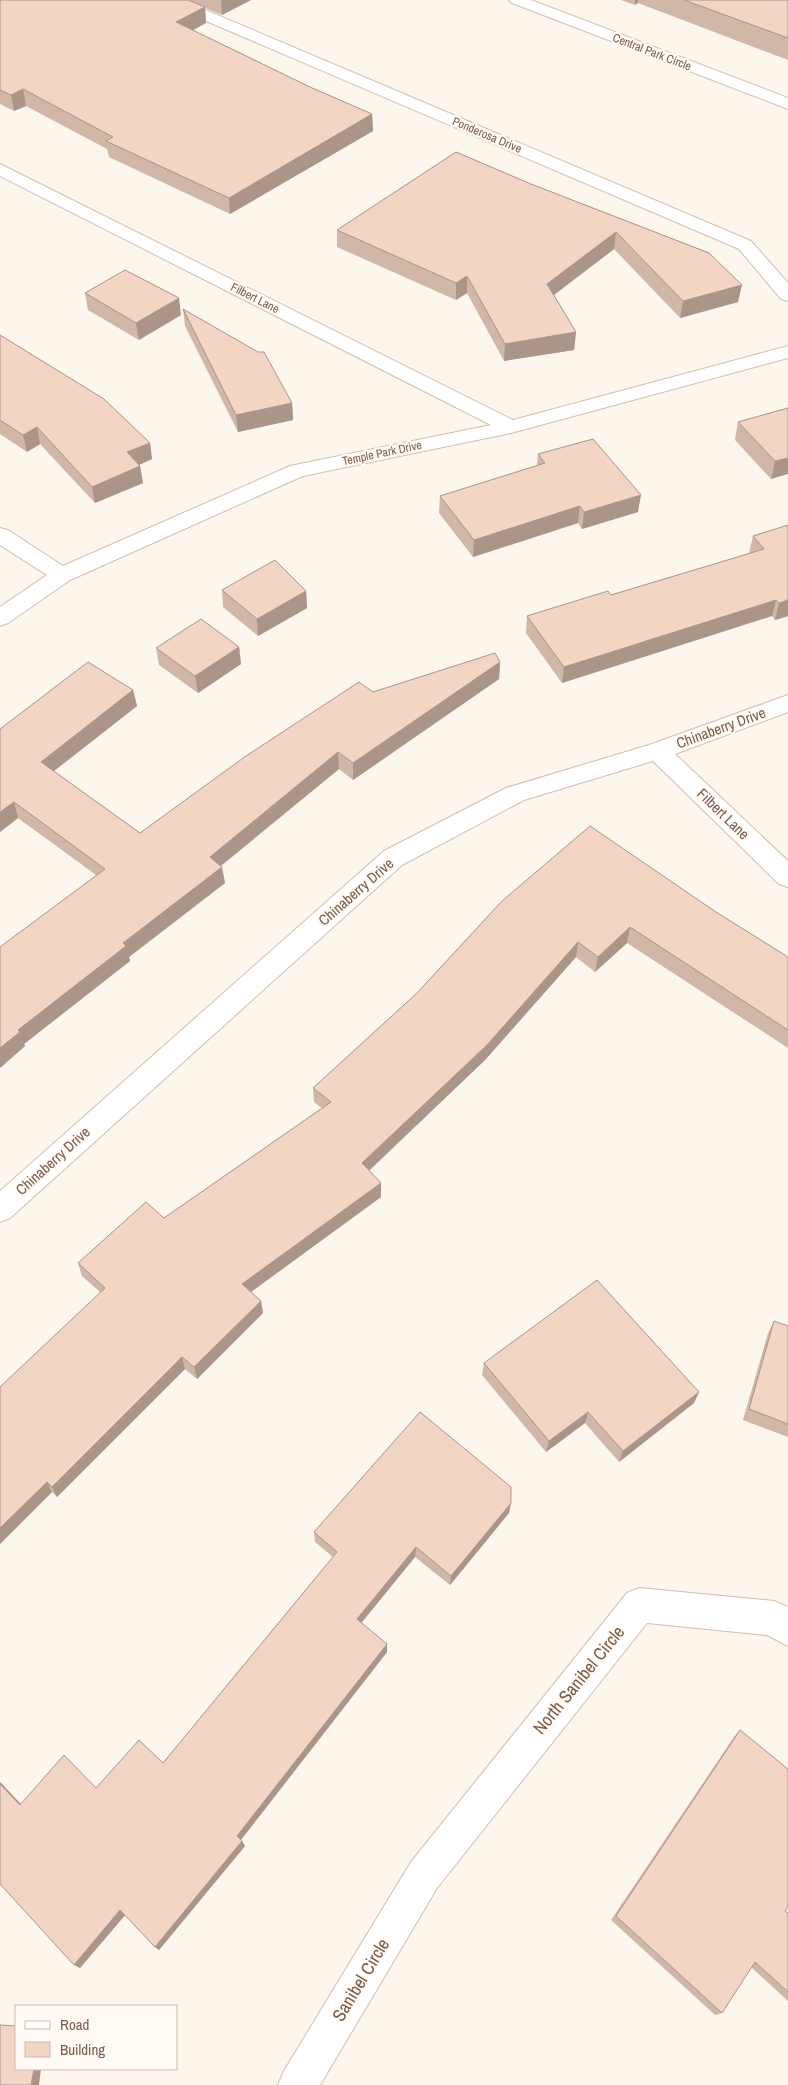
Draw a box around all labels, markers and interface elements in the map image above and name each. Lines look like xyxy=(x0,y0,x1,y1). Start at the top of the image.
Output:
street label: Central Park Circle xyxy=(610,30,694,74)
street label: Ponderosa Drive xyxy=(450,113,524,157)
street label: Filbert Lane xyxy=(228,279,282,317)
street label: Temple Park Drive xyxy=(341,437,423,469)
street label: Chinaberry Drive xyxy=(673,702,769,753)
street label: Filbert Lane xyxy=(692,783,754,844)
street label: Chinaberry Drive xyxy=(313,853,398,930)
street label: Chinaberry Drive xyxy=(11,1121,95,1200)
street label: North Sanibel Circle xyxy=(527,1620,630,1739)
street label: Sanibel Circle xyxy=(326,1934,395,2026)
legend xyxy=(15,2005,178,2070)
text: Road xyxy=(60,2014,89,2035)
text: Building xyxy=(60,2039,105,2060)

